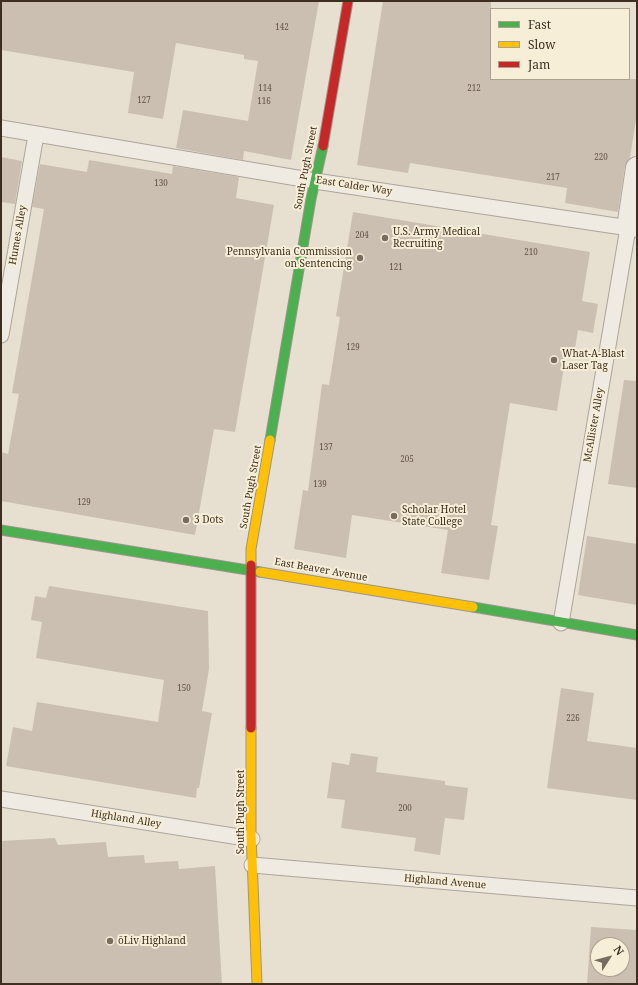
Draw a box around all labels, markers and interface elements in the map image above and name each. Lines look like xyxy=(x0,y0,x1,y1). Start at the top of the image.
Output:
legend xyxy=(490,8,630,80)
text: Fast xyxy=(528,16,551,33)
house number: 142 xyxy=(275,23,289,33)
text: Slow xyxy=(528,36,556,53)
text: Jam xyxy=(528,56,550,73)
house number: 114 xyxy=(258,84,272,94)
house number: 212 xyxy=(467,84,481,94)
house number: 127 xyxy=(137,96,151,106)
house number: 116 xyxy=(257,97,271,107)
street label: South Pugh Street xyxy=(292,125,320,211)
house number: 220 xyxy=(594,153,608,163)
house number: 217 xyxy=(546,173,560,183)
street label: East Calder Way xyxy=(315,174,393,198)
house number: 130 xyxy=(154,179,168,189)
street label: Humes Alley xyxy=(7,204,29,266)
place label: U.S. Army Medical Recruiting xyxy=(393,226,480,250)
house number: 204 xyxy=(355,231,369,241)
marker: U.S. Army Medical Recruiting xyxy=(380,233,390,243)
place label: Pennsylvania Commission on Sentencing xyxy=(227,246,352,270)
house number: 210 xyxy=(524,248,538,258)
marker: Pennsylvania Commission on Sentencing xyxy=(355,253,365,263)
house number: 121 xyxy=(389,263,403,273)
house number: 129 xyxy=(346,343,360,353)
place label: What-A-Blast Laser Tag xyxy=(562,348,625,372)
marker: What-A-Blast Laser Tag xyxy=(549,355,559,365)
street label: McAllister Alley xyxy=(582,387,606,463)
house number: 137 xyxy=(319,443,333,453)
street label: South Pugh Street xyxy=(238,444,264,530)
house number: 205 xyxy=(400,455,414,465)
house number: 139 xyxy=(313,480,327,490)
house number: 129 xyxy=(77,498,91,508)
place label: Scholar Hotel State College xyxy=(402,504,466,528)
marker: Scholar Hotel State College xyxy=(389,511,399,521)
place label: 3 Dots xyxy=(194,514,223,526)
marker: 3 Dots xyxy=(181,515,191,525)
street label: East Beaver Avenue xyxy=(274,556,368,584)
house number: 150 xyxy=(177,684,191,694)
house number: 226 xyxy=(566,714,580,724)
street label: South Pugh Street xyxy=(235,770,247,854)
house number: 200 xyxy=(398,804,412,814)
street label: Highland Alley xyxy=(90,808,162,830)
street label: Highland Avenue xyxy=(403,872,487,892)
place label: ōLiv Highland xyxy=(118,935,186,947)
marker: ōLiv Highland xyxy=(105,936,115,946)
north arrow xyxy=(590,937,630,977)
text: N xyxy=(611,942,628,958)

